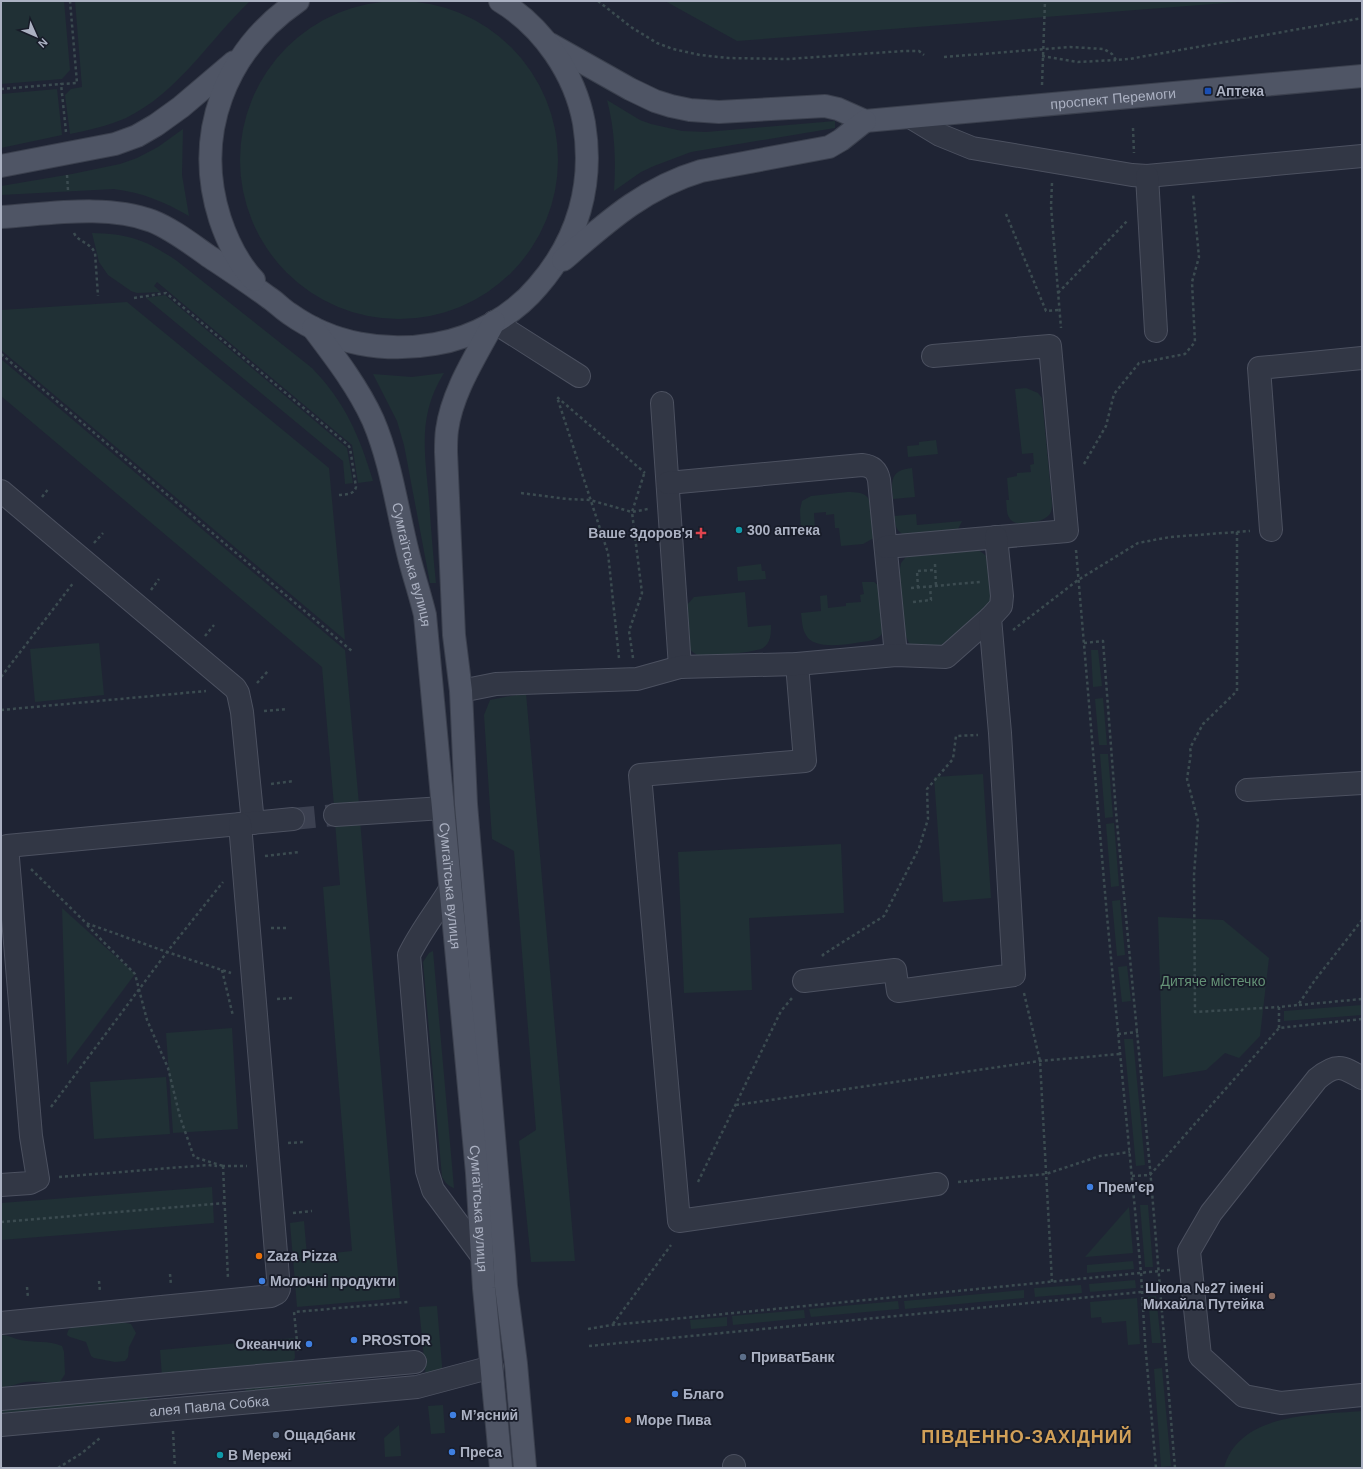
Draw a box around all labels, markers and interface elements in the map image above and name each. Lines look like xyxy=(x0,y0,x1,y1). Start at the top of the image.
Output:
north arrow xyxy=(16,16,56,56)
text: N xyxy=(36,36,50,50)
place label: Аптека xyxy=(1216,83,1264,99)
street label: проспект Перемоги xyxy=(1050,85,1177,112)
marker: Аптека xyxy=(1203,86,1213,96)
street label: Сумгаїтська вулиця xyxy=(389,501,434,627)
place label: 300 аптека xyxy=(747,522,820,538)
place label: Ваше Здоров'я xyxy=(588,525,693,541)
marker: 300 аптека xyxy=(734,525,744,535)
marker: Ваше Здоров'я xyxy=(696,528,706,538)
street label: Сумгаїтська вулиця xyxy=(436,822,464,950)
park label: Дитяче містечко xyxy=(1161,973,1266,989)
street label: Сумгаїтська вулиця xyxy=(466,1144,491,1272)
place label: Прем'єр xyxy=(1098,1179,1154,1195)
marker: Прем'єр xyxy=(1085,1182,1095,1192)
place label: Zaza Pizza xyxy=(267,1248,337,1264)
marker: Zaza Pizza xyxy=(254,1251,264,1261)
place label: Молочні продукти xyxy=(270,1273,396,1289)
marker: Молочні продукти xyxy=(257,1276,267,1286)
place label: Школа №27 імені Михайла Путейка xyxy=(1143,1280,1264,1312)
marker: Школа №27 імені Михайла Путейка xyxy=(1267,1291,1277,1301)
place label: PROSTOR xyxy=(362,1332,431,1348)
marker: PROSTOR xyxy=(349,1335,359,1345)
place label: Океанчик xyxy=(235,1336,302,1352)
marker: Океанчик xyxy=(304,1339,314,1349)
place label: ПриватБанк xyxy=(751,1349,836,1365)
marker: ПриватБанк xyxy=(738,1352,748,1362)
place label: Благо xyxy=(683,1386,724,1402)
marker: Благо xyxy=(670,1389,680,1399)
street label: алея Павла Собка xyxy=(149,1393,270,1419)
place label: М’ясний xyxy=(461,1407,518,1423)
marker: М’ясний xyxy=(448,1410,458,1420)
place label: Море Пива xyxy=(636,1412,712,1428)
marker: Море Пива xyxy=(623,1415,633,1425)
district label: ПІВДЕННО-ЗАХІДНИЙ xyxy=(921,1426,1133,1447)
place label: Ощадбанк xyxy=(284,1427,356,1443)
marker: Ощадбанк xyxy=(271,1430,281,1440)
place label: Преса xyxy=(460,1444,502,1460)
place label: В Мережі xyxy=(228,1447,291,1463)
marker: Преса xyxy=(447,1447,457,1457)
marker: В Мережі xyxy=(215,1450,225,1460)

